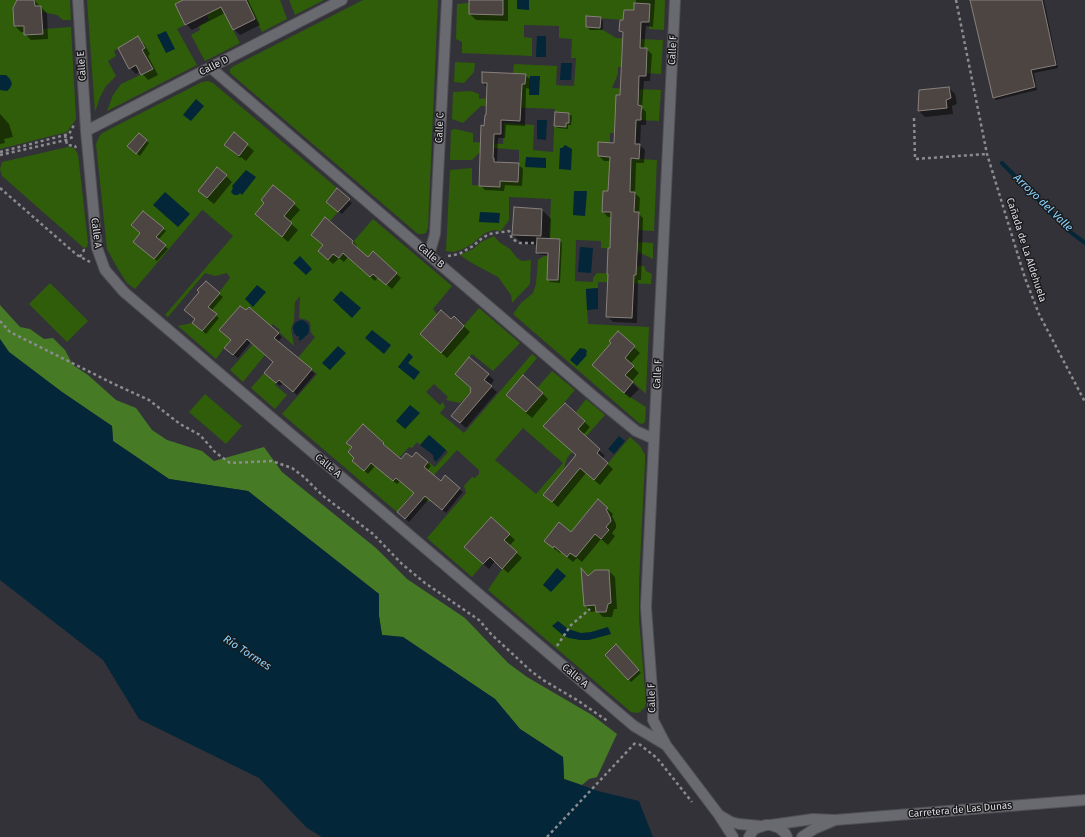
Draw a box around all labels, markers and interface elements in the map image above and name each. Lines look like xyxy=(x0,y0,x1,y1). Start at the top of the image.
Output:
street label: Calle F xyxy=(666,35,680,65)
street label: Calle E xyxy=(75,51,89,81)
street label: Calle D xyxy=(197,54,231,78)
street label: Calle C xyxy=(433,113,447,143)
water label: Arroyo del Valle xyxy=(1011,171,1075,235)
street label: Cañada de La Aldehuela xyxy=(1003,196,1049,304)
street label: Calle A xyxy=(88,217,104,249)
street label: Calle B xyxy=(415,241,447,271)
street label: Calle F xyxy=(651,359,665,389)
street label: Calle A xyxy=(312,452,344,480)
water label: Río Tormes xyxy=(221,633,273,673)
street label: Calle A xyxy=(559,662,591,690)
street label: Calle F xyxy=(645,683,659,713)
street label: Carretera de Las Dunas xyxy=(908,799,1012,821)

